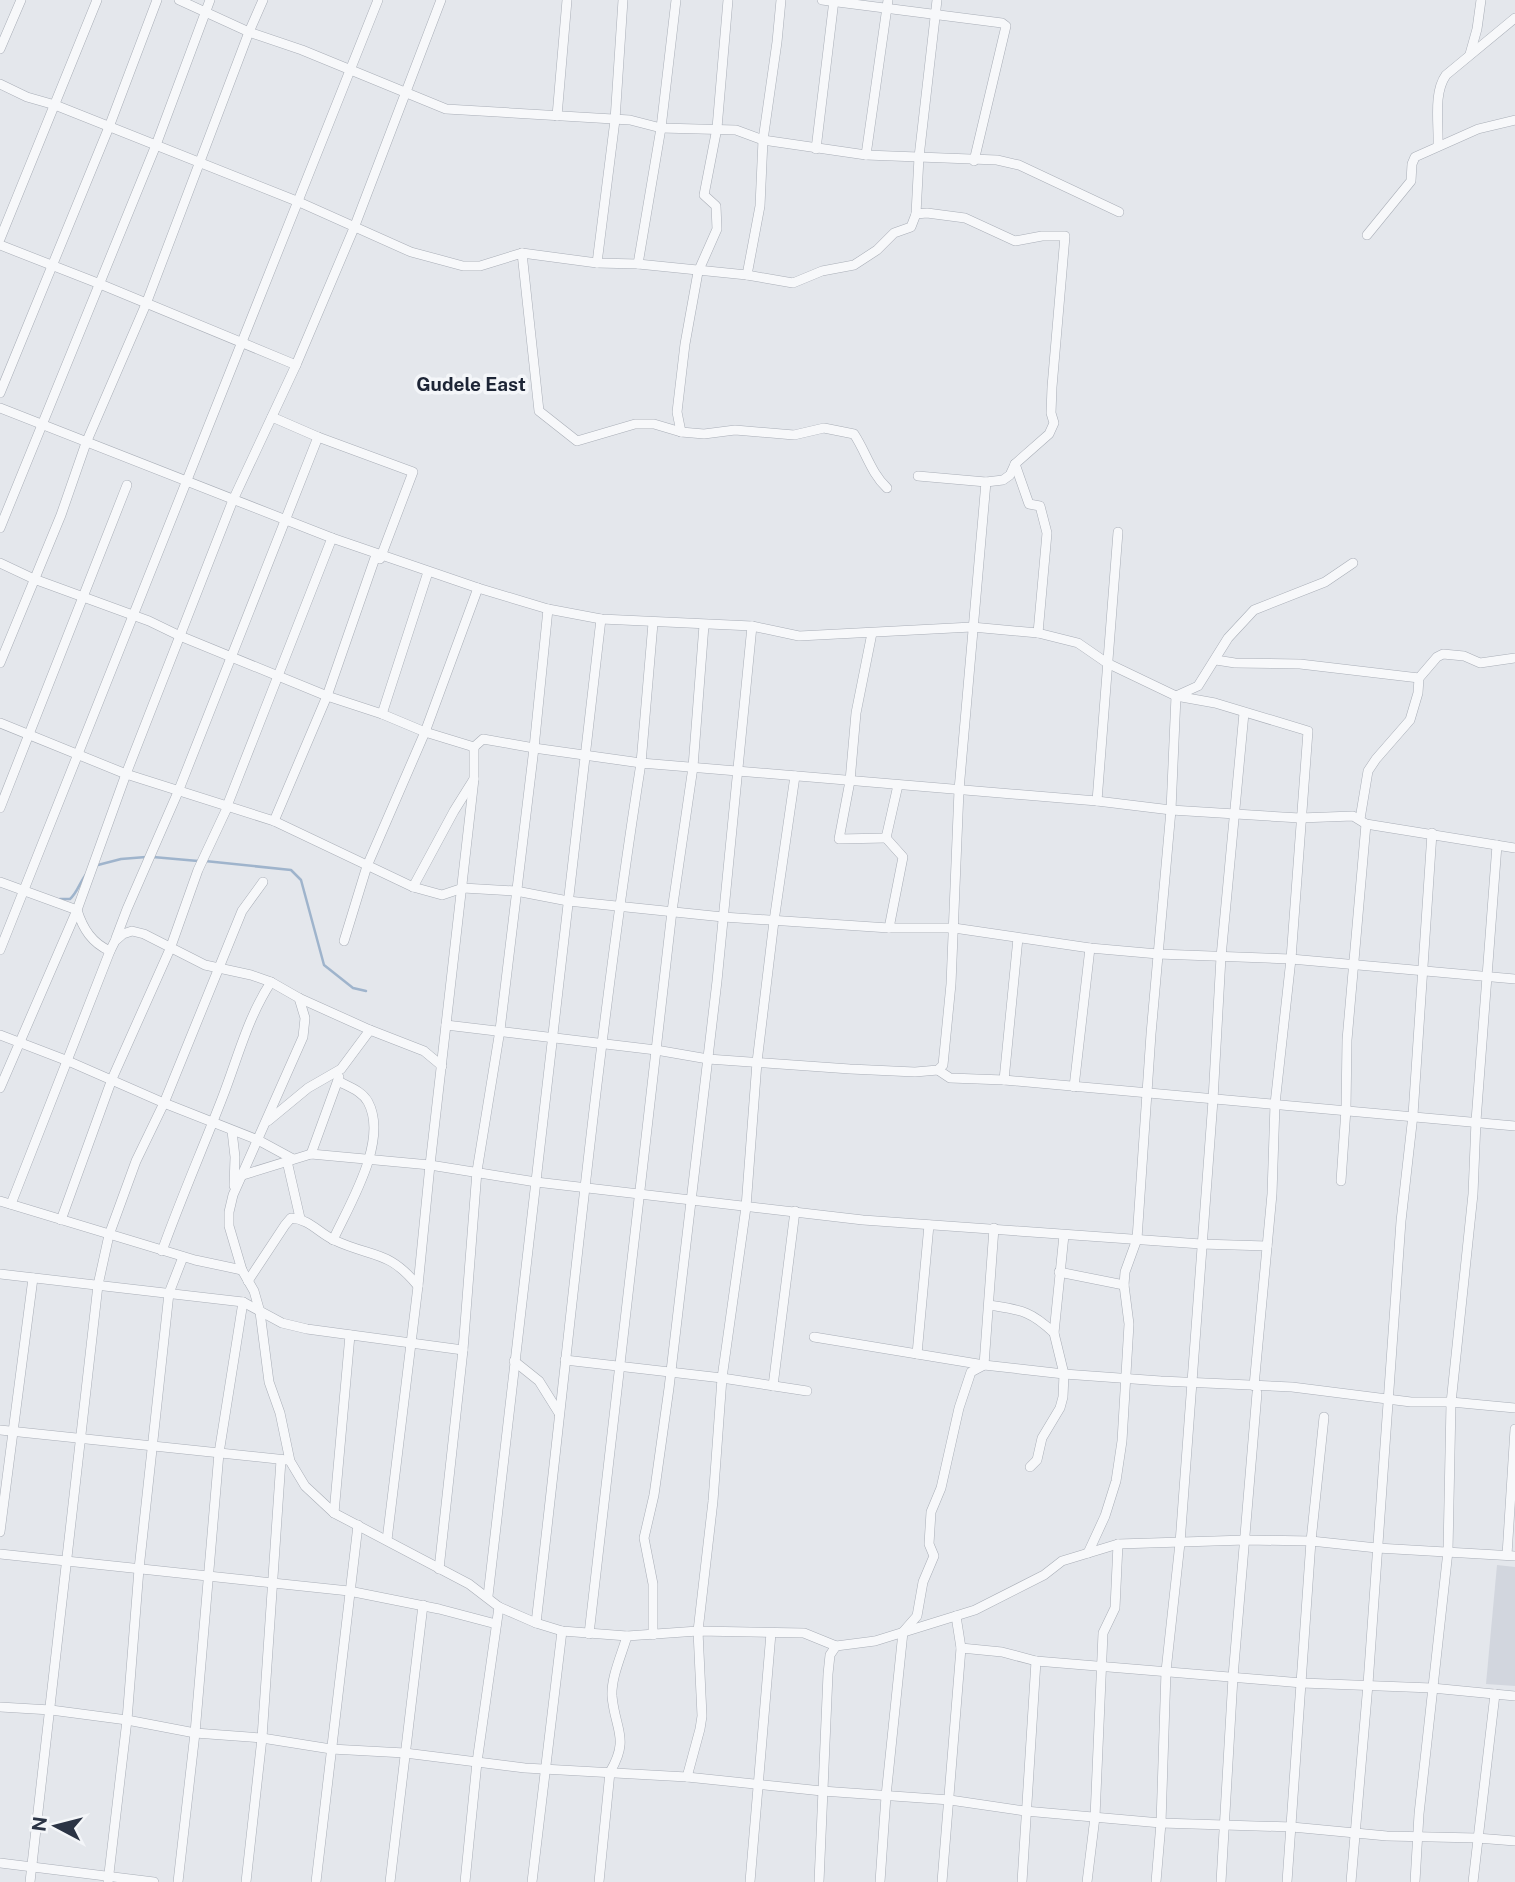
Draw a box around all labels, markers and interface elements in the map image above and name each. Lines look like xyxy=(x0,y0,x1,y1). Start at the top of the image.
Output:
district label: Gudele East xyxy=(416,373,526,395)
north arrow xyxy=(21,1791,91,1861)
text: N xyxy=(27,1815,51,1833)

